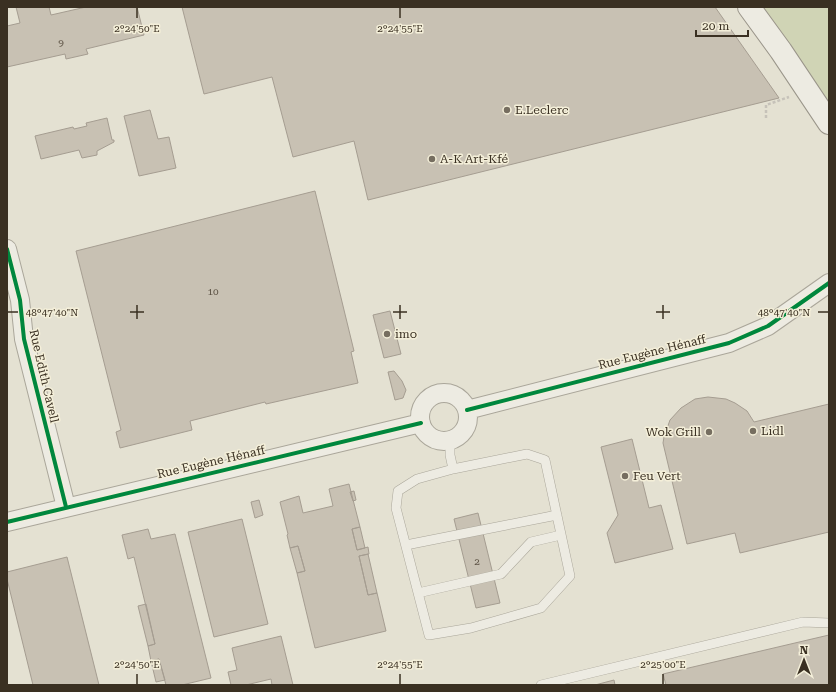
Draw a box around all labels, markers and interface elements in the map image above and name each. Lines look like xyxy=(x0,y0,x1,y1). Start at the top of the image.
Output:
scale bar xyxy=(696,12,748,38)
text: 20 m xyxy=(702,19,729,33)
text: 2°24'50"E xyxy=(114,23,160,34)
text: 2°24'55"E xyxy=(377,23,423,34)
house number: 9 xyxy=(58,37,64,48)
place label: E.Leclerc xyxy=(515,103,569,117)
marker: E.Leclerc xyxy=(502,105,512,115)
place label: A-K Art-Kfé xyxy=(440,152,509,166)
marker: A-K Art-Kfé xyxy=(427,154,437,164)
house number: 10 xyxy=(207,286,219,297)
text: 48°47'40"N xyxy=(26,307,78,318)
text: 48°47'40"N xyxy=(758,307,810,318)
place label: imo xyxy=(395,327,417,341)
street label: Rue Edith Cavell xyxy=(26,328,62,424)
marker: imo xyxy=(382,329,392,339)
street label: Rue Eugène Hénaff xyxy=(597,332,707,372)
place label: Lidl xyxy=(761,424,784,438)
place label: Wok Grill xyxy=(646,425,701,439)
marker: Lidl xyxy=(748,426,758,436)
marker: Wok Grill xyxy=(704,427,714,437)
street label: Rue Eugène Hénaff xyxy=(156,443,267,481)
place label: Feu Vert xyxy=(633,469,681,483)
marker: Feu Vert xyxy=(620,471,630,481)
house number: 2 xyxy=(474,556,480,567)
north arrow xyxy=(784,640,824,680)
text: N xyxy=(800,644,809,657)
text: 2°24'50"E xyxy=(114,659,160,670)
text: 2°24'55"E xyxy=(377,659,423,670)
text: 2°25'00"E xyxy=(640,659,686,670)

